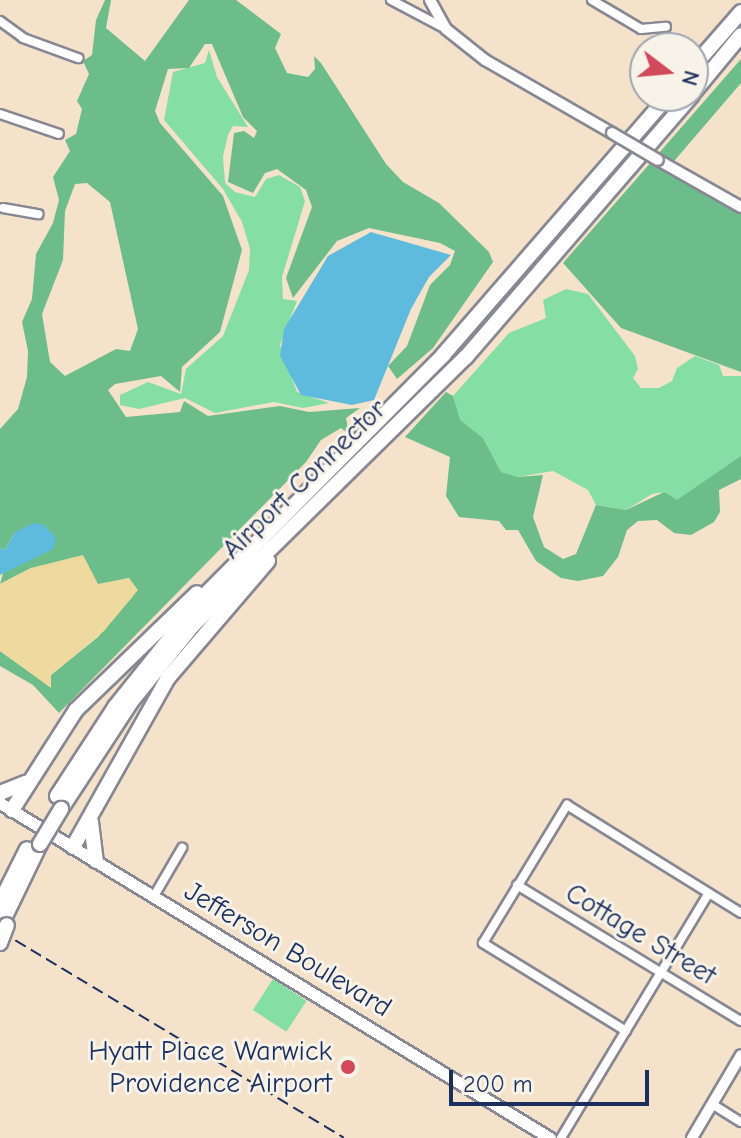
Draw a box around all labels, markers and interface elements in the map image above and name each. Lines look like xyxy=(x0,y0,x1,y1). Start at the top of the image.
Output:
north arrow xyxy=(629,32,709,112)
text: N xyxy=(676,68,705,89)
street label: Airport Connector xyxy=(215,392,393,566)
street label: Jefferson Boulevard xyxy=(178,874,398,1024)
street label: Cottage Street xyxy=(560,876,722,992)
place label: Hyatt Place Warwick Providence Airport xyxy=(89,1034,332,1100)
scale bar xyxy=(453,1054,653,1104)
marker: Hyatt Place Warwick Providence Airport xyxy=(339,1058,357,1076)
text: 200 m xyxy=(463,1070,533,1098)

